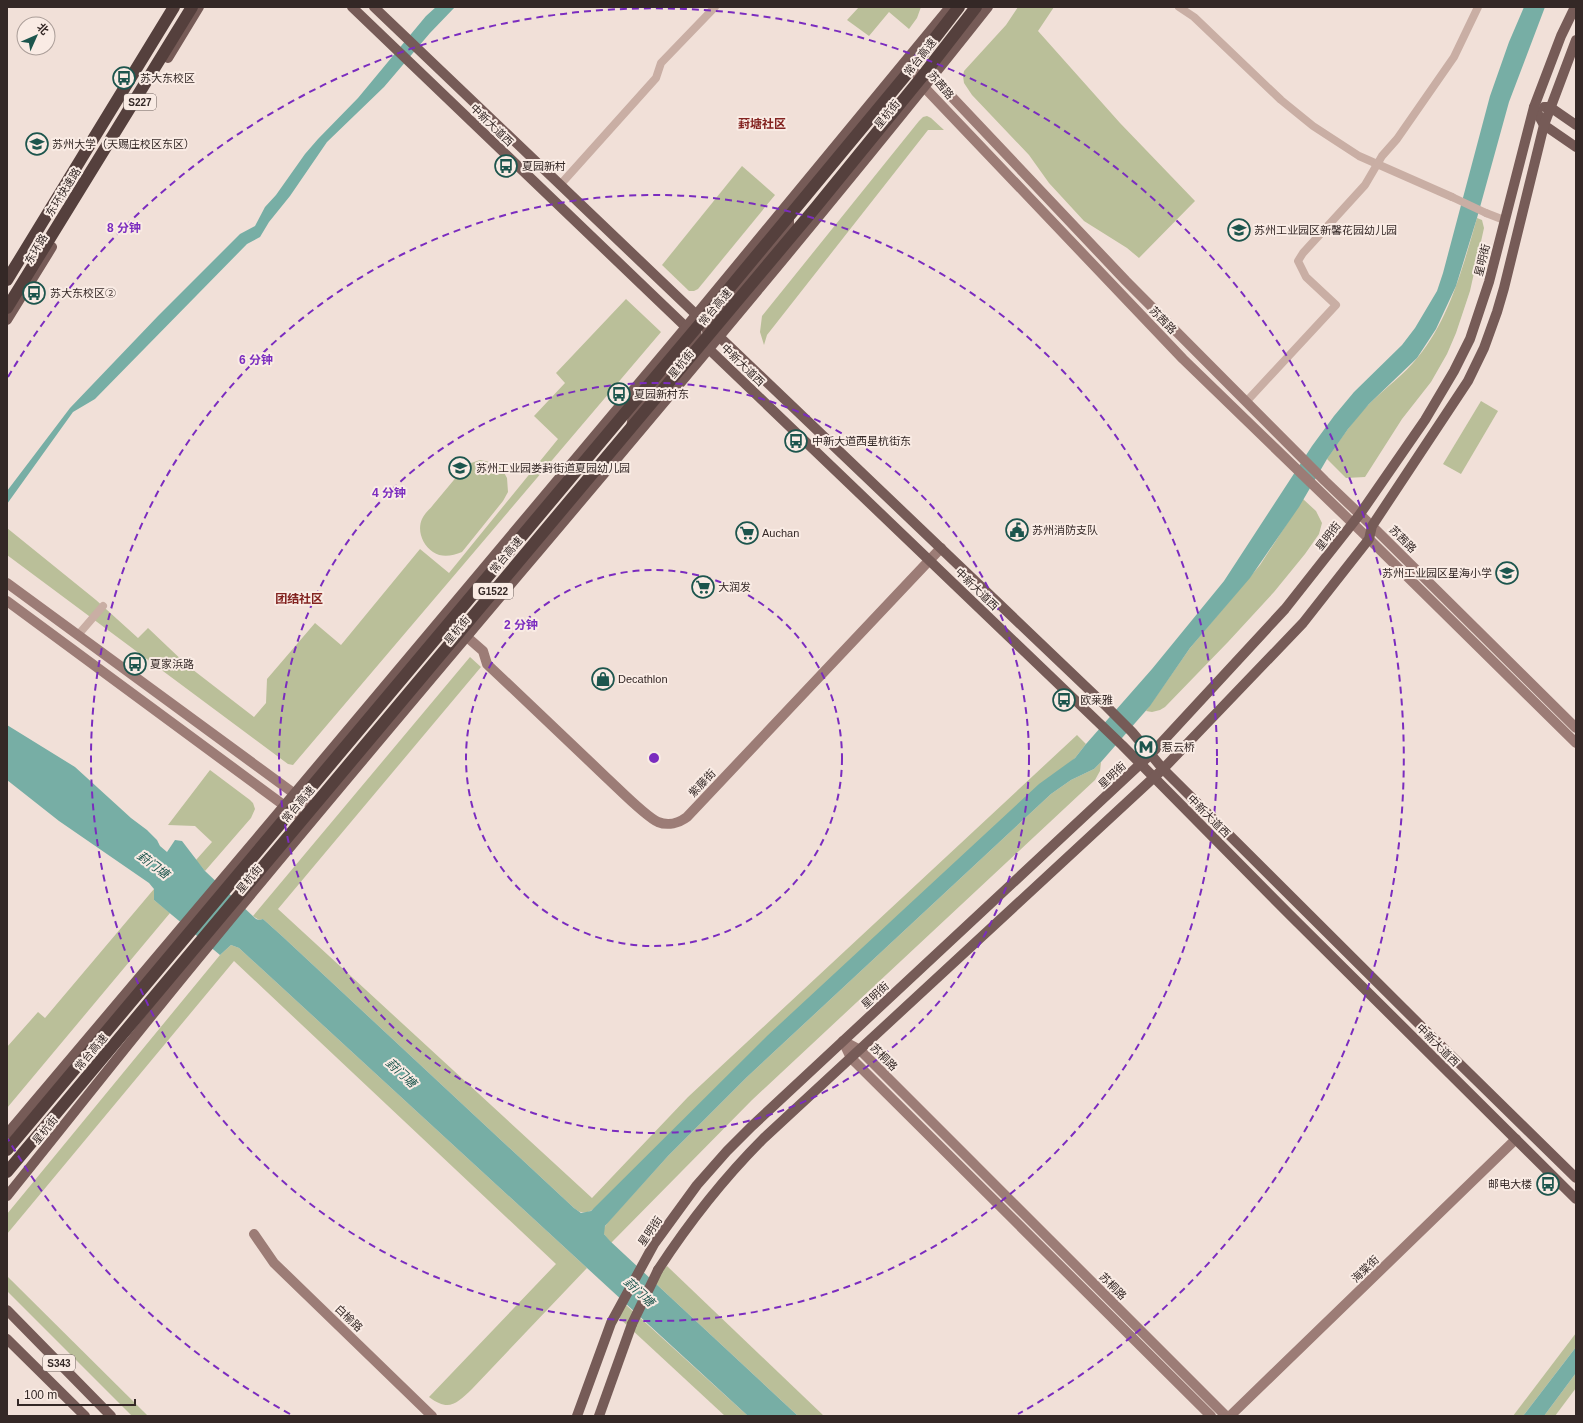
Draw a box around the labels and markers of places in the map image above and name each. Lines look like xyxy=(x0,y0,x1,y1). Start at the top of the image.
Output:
bus stop icon: 苏大东校区 xyxy=(111,65,137,91)
place label: 苏大东校区 xyxy=(140,72,195,84)
school or university icon: 苏州大学（天赐庄校区东区） xyxy=(24,131,50,157)
place label: 苏州大学（天赐庄校区东区） xyxy=(52,138,195,150)
bus stop icon: 夏园新村 xyxy=(493,153,519,179)
place label: 夏园新村 xyxy=(522,160,566,172)
school or university icon: 苏州工业园区新馨花园幼儿园 xyxy=(1226,217,1252,243)
place label: 苏州工业园区新馨花园幼儿园 xyxy=(1254,224,1397,236)
bus stop icon: 苏大东校区② xyxy=(21,280,47,306)
place label: 苏大东校区② xyxy=(50,287,116,299)
bus stop icon: 夏园新村东 xyxy=(606,381,632,407)
place label: 夏园新村东 xyxy=(634,388,689,400)
bus stop icon: 中新大道西星杭街东 xyxy=(783,428,809,454)
place label: 中新大道西星杭街东 xyxy=(812,435,911,447)
school or university icon: 苏州工业园娄葑街道夏园幼儿园 xyxy=(447,455,473,481)
place label: 苏州工业园娄葑街道夏园幼儿园 xyxy=(476,462,630,474)
public building icon: 苏州消防支队 xyxy=(1004,517,1030,543)
supermarket icon: Auchan xyxy=(734,520,760,546)
place label: 苏州消防支队 xyxy=(1032,524,1098,536)
place label: Auchan xyxy=(762,527,799,539)
school or university icon: 苏州工业园区星海小学 xyxy=(1494,560,1520,586)
place label: 苏州工业园区星海小学 xyxy=(1382,567,1492,579)
supermarket icon: 大润发 xyxy=(690,574,716,600)
place label: 大润发 xyxy=(718,581,751,593)
bus stop icon: 夏家浜路 xyxy=(122,651,148,677)
place label: 夏家浜路 xyxy=(150,658,194,670)
shop icon: Decathlon xyxy=(590,666,616,692)
place label: Decathlon xyxy=(618,673,668,685)
bus stop icon: 欧莱雅 xyxy=(1051,687,1077,713)
place label: 欧莱雅 xyxy=(1080,694,1113,706)
metro station icon: 惹云桥 xyxy=(1133,734,1159,760)
place label: 惹云桥 xyxy=(1162,741,1195,753)
centre of rings xyxy=(647,751,661,765)
bus stop icon: 邮电大楼 xyxy=(1535,1171,1561,1197)
place label: 邮电大楼 xyxy=(1488,1178,1532,1190)

